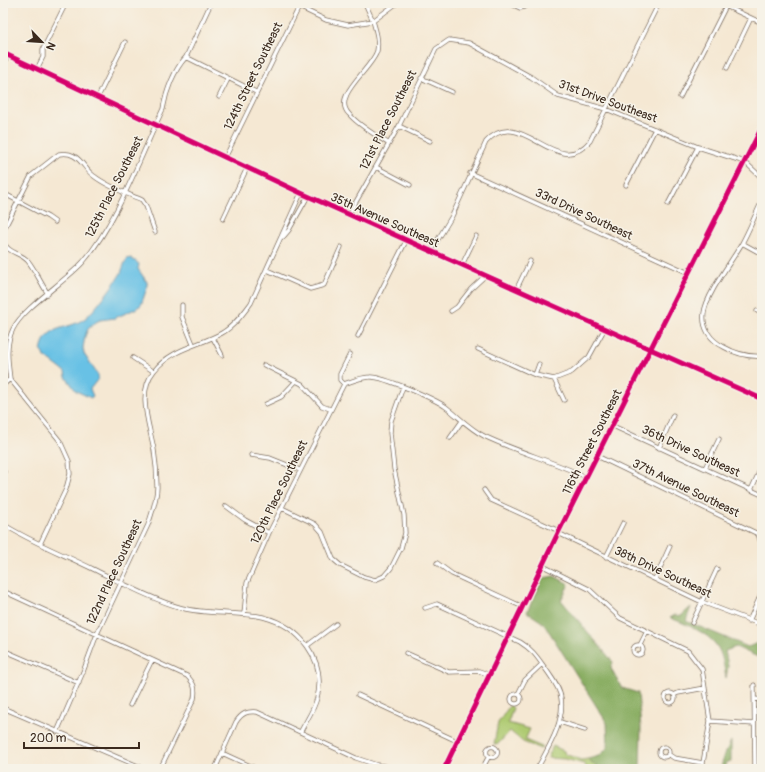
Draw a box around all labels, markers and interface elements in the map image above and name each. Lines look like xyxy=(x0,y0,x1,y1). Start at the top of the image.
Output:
street label: 124th Street Southeast xyxy=(221,20,286,133)
north arrow xyxy=(22,22,62,62)
text: N xyxy=(43,40,58,53)
street label: 121st Place Southeast xyxy=(357,68,420,173)
street label: 31st Drive Southeast xyxy=(556,77,659,126)
street label: 125th Place Southeast xyxy=(82,134,147,241)
street label: 33rd Drive Southeast xyxy=(533,185,635,244)
street label: 35th Avenue Southeast xyxy=(328,190,442,251)
street label: 116th Street Southeast xyxy=(559,387,626,497)
street label: 36th Drive Southeast xyxy=(639,422,742,481)
street label: 120th Place Southeast xyxy=(248,438,311,547)
street label: 37th Avenue Southeast xyxy=(630,456,742,521)
street label: 122nd Place Southeast xyxy=(83,517,146,627)
street label: 38th Drive Southeast xyxy=(612,543,714,602)
scale bar xyxy=(24,724,139,750)
text: 200 m xyxy=(30,731,67,746)

